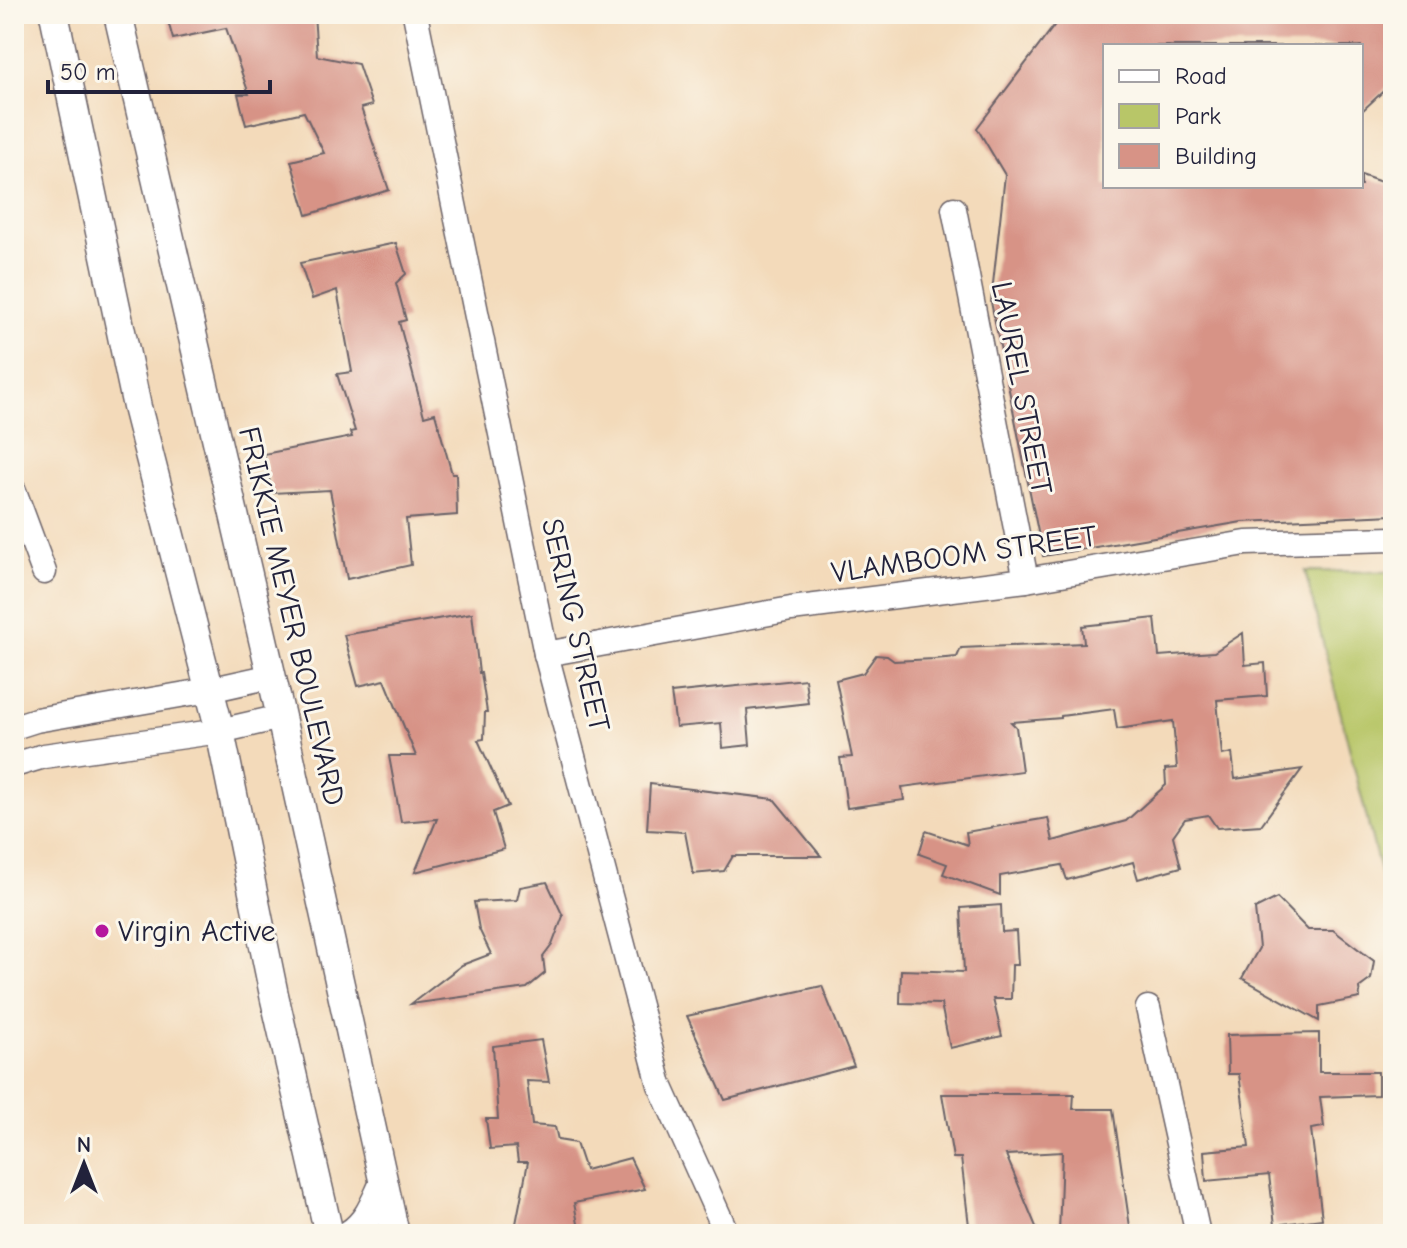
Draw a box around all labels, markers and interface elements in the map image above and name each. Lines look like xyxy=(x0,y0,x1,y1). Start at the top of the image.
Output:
scale bar xyxy=(48,44,270,94)
legend xyxy=(1103,44,1363,188)
text: 50 m xyxy=(60,58,116,86)
text: Road xyxy=(1175,62,1227,90)
text: Park xyxy=(1175,102,1221,130)
text: Building xyxy=(1175,142,1257,170)
street label: LAUREL STREET xyxy=(984,279,1059,498)
street label: FRIKKIE MEYER BOULEVARD xyxy=(231,423,352,809)
street label: SERING STREET xyxy=(534,515,617,735)
street label: VLAMBOOM STREET xyxy=(829,518,1099,590)
place label: Virgin Active xyxy=(118,914,275,949)
marker: Virgin Active xyxy=(93,922,111,940)
north arrow xyxy=(44,1124,124,1204)
text: N xyxy=(77,1132,91,1158)

